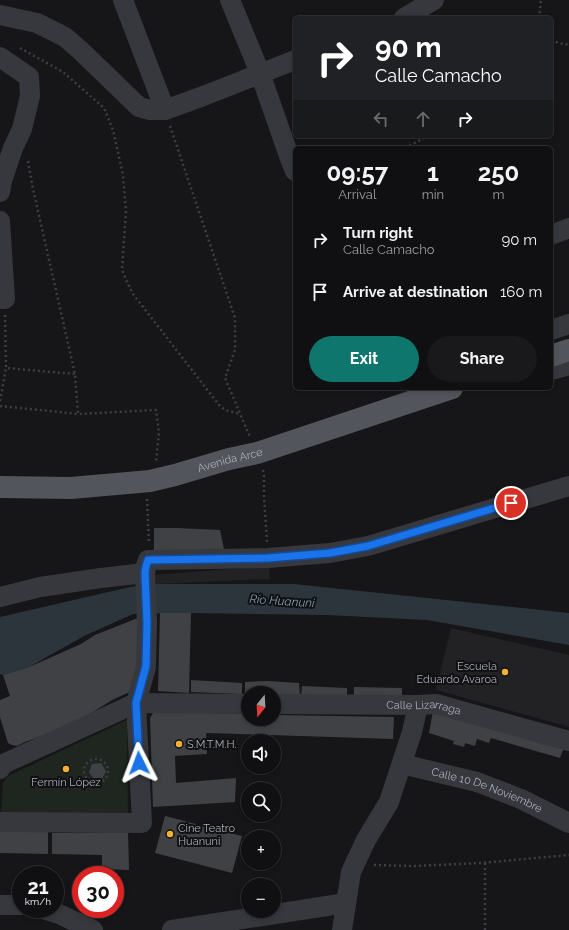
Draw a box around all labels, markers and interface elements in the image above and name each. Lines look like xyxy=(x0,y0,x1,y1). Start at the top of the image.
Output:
text: 90 m xyxy=(375,31,441,64)
icon: right xyxy=(309,32,361,84)
text: Calle Camacho xyxy=(375,65,502,86)
icon: left xyxy=(370,108,392,130)
icon: ahead xyxy=(412,108,434,130)
icon: right xyxy=(454,108,476,130)
text: 09:57 xyxy=(327,158,388,187)
text: 1 xyxy=(427,158,439,187)
text: 250 xyxy=(478,158,519,187)
text: Arrival xyxy=(338,187,376,202)
text: min xyxy=(422,187,444,202)
text: m xyxy=(493,187,505,202)
text: Turn right xyxy=(343,224,413,242)
icon: right xyxy=(309,229,331,251)
text: 90 m xyxy=(501,231,537,249)
text: Calle Camacho xyxy=(343,242,435,257)
icon: arrive xyxy=(309,281,331,303)
text: Arrive at destination xyxy=(343,283,488,301)
text: 160 m xyxy=(500,283,542,301)
button: Exit xyxy=(309,336,419,382)
button: Share xyxy=(427,336,537,382)
street label: Avenida Arce xyxy=(196,445,265,475)
pin xyxy=(494,486,528,520)
icon: arrive xyxy=(500,492,522,514)
water label: Río Huanuni xyxy=(249,592,315,610)
place label: Escuela Eduardo Avaroa xyxy=(417,660,497,686)
marker: Escuela Eduardo Avaroa xyxy=(500,667,510,677)
north arrow xyxy=(241,686,281,726)
map controls xyxy=(241,686,281,918)
street label: Calle Lizarraga xyxy=(386,698,462,718)
button: sound xyxy=(241,734,281,774)
place label: S.M.T.M.H. xyxy=(187,738,237,751)
marker: S.M.T.M.H. xyxy=(174,739,184,749)
position arrow xyxy=(118,742,160,784)
marker: Fermín López xyxy=(61,764,71,774)
street label: Calle 10 De Noviembre xyxy=(430,765,545,816)
place label: Fermín López xyxy=(31,776,101,789)
button: search xyxy=(241,782,281,822)
place label: Cine Teatro Huanuni xyxy=(178,822,236,848)
marker: Cine Teatro Huanuni xyxy=(165,829,175,839)
button: + xyxy=(241,830,281,870)
speed limit sign: 30 xyxy=(72,866,124,918)
text: 21 xyxy=(27,875,49,899)
button: − xyxy=(241,878,281,918)
text: km/h xyxy=(25,896,51,907)

